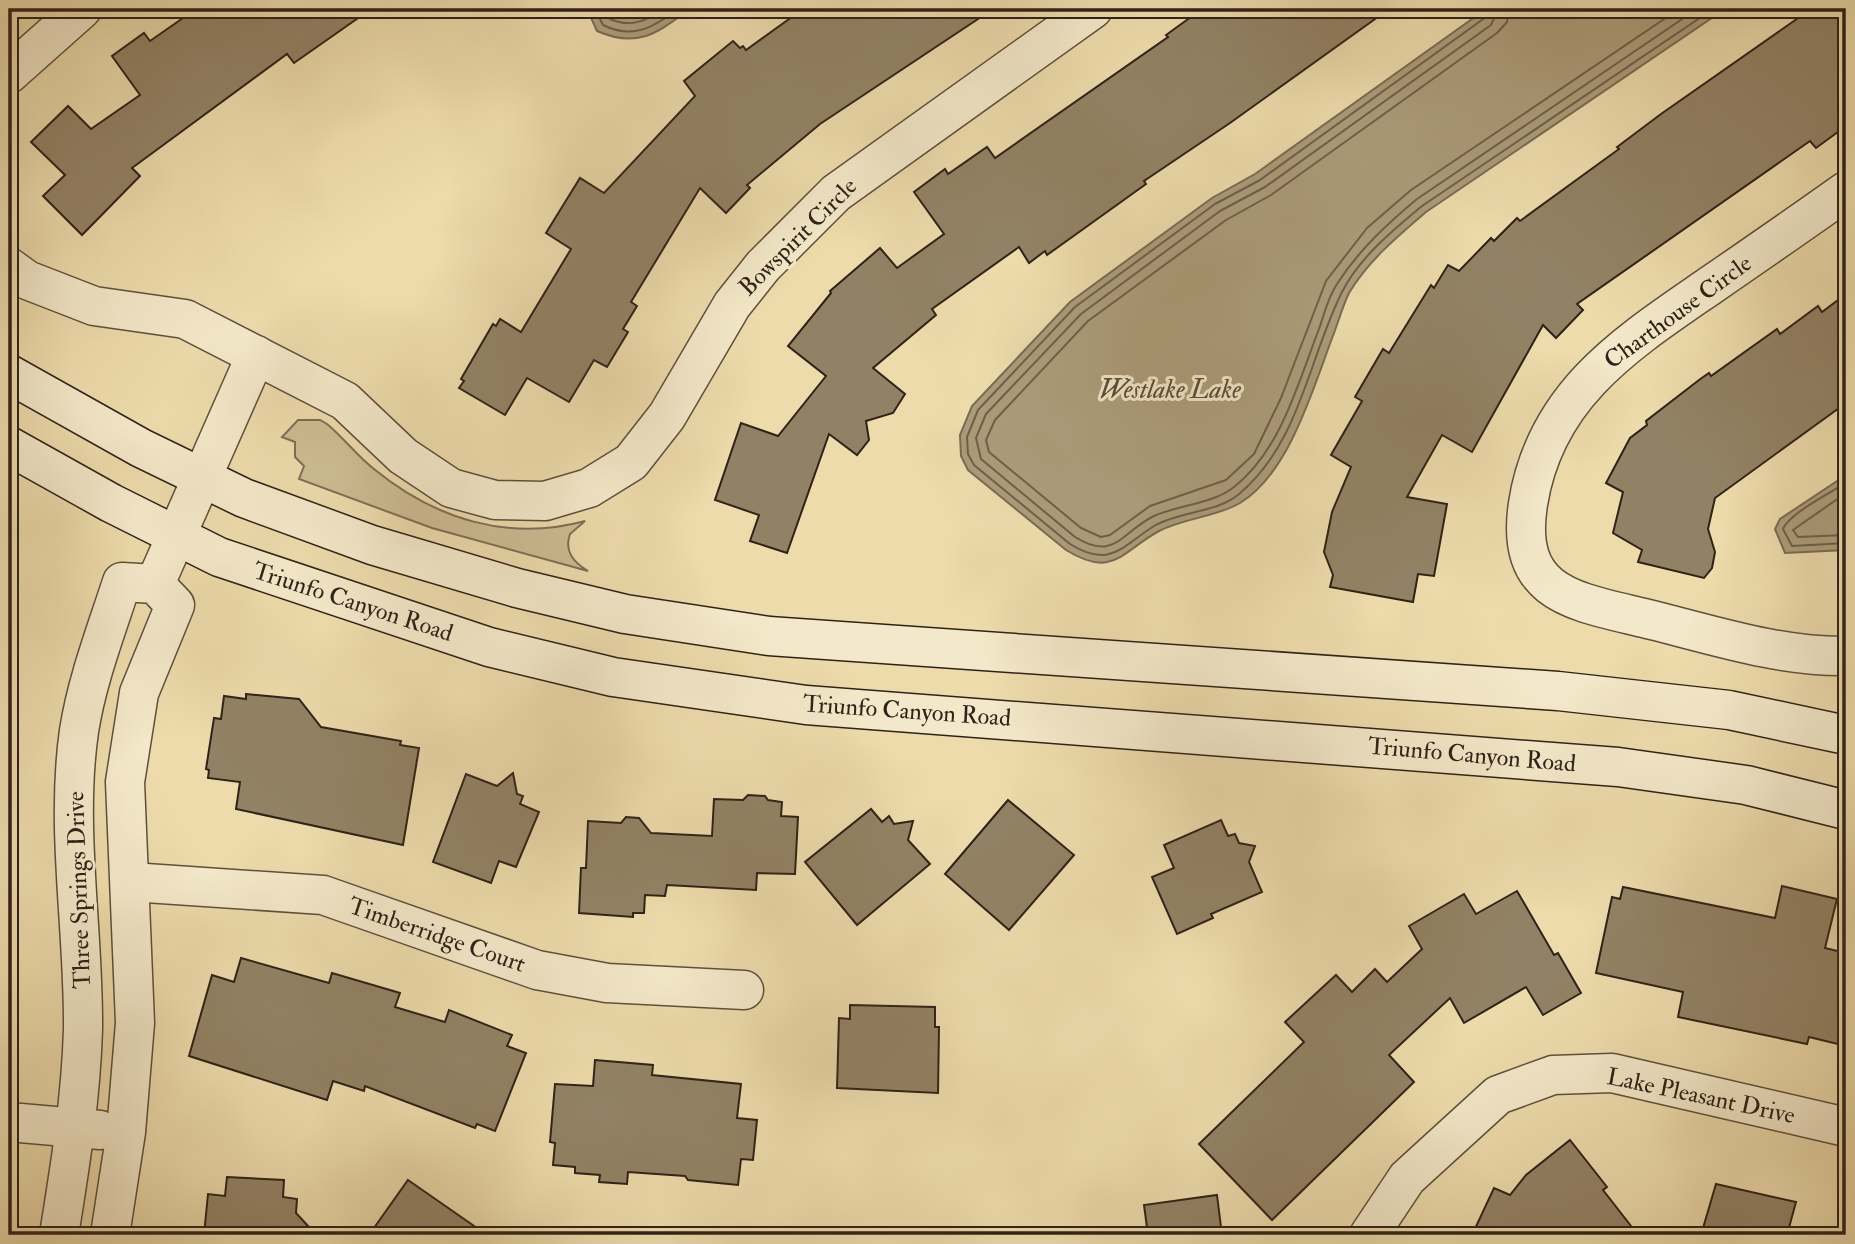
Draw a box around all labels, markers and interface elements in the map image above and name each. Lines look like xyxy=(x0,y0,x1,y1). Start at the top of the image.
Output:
street label: Bowspirit Circle xyxy=(732,171,864,303)
street label: Charthouse Circle xyxy=(1598,248,1758,376)
water label: Westlake Lake xyxy=(1099,374,1241,406)
street label: Triunfo Canyon Road xyxy=(249,555,457,649)
street label: Triunfo Canyon Road xyxy=(802,688,1012,734)
street label: Triunfo Canyon Road xyxy=(1367,730,1577,780)
street label: Three Springs Drive xyxy=(60,791,98,989)
street label: Timberridge Court xyxy=(344,890,530,980)
street label: Lake Pleasant Drive xyxy=(1604,1061,1798,1131)

